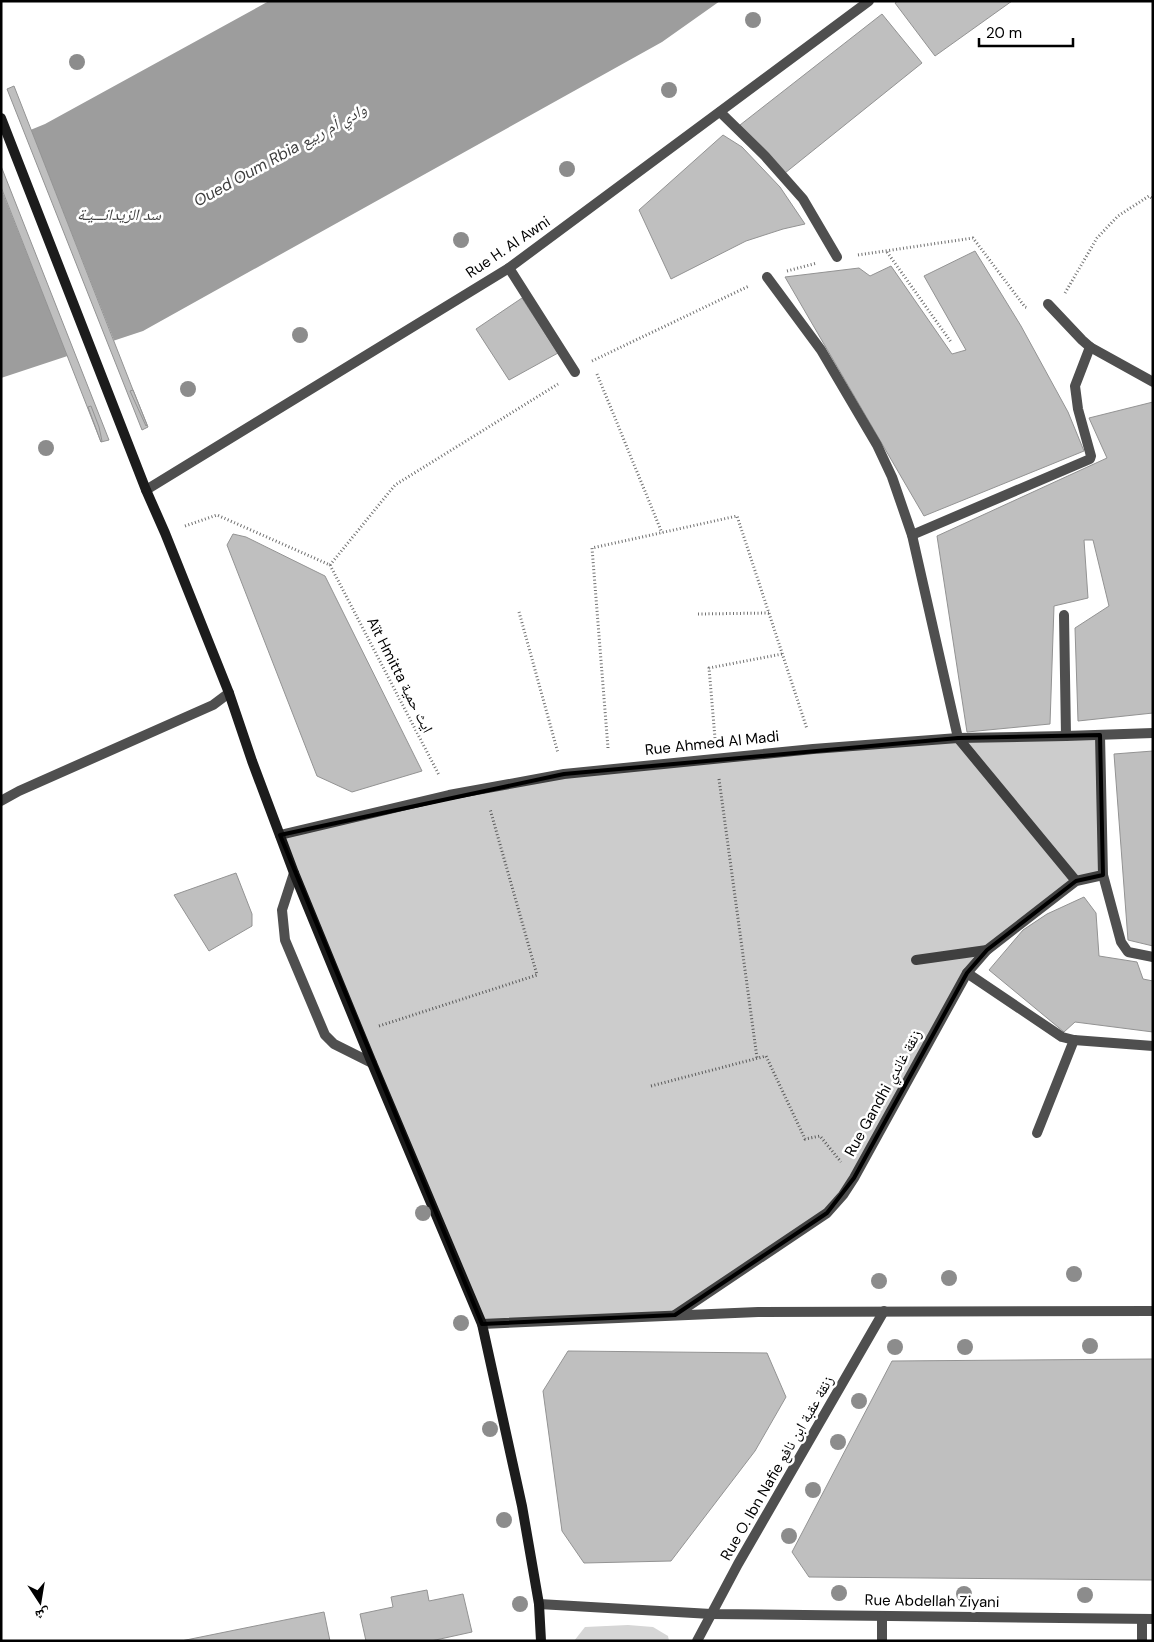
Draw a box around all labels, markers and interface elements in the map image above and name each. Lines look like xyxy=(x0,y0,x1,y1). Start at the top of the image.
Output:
scale bar xyxy=(979,15,1073,47)
text: 20 m xyxy=(986,23,1022,43)
water label: Oued Oum Rbia وادي أم ربيع xyxy=(190,98,372,213)
water label: سد الزيدانـــيـة xyxy=(77,204,161,225)
street label: Rue H. Al Awni xyxy=(462,211,554,283)
street label: Aït Hmitta ايث حمية xyxy=(362,614,438,736)
street label: Rue Ahmed Al Madi xyxy=(644,726,780,760)
street label: Rue Gandhi زنقة غاندي xyxy=(840,1026,928,1161)
street label: Rue O. Ibn Nafie زنقة عقبة ابن نافع xyxy=(716,1372,838,1564)
north arrow xyxy=(15,1577,65,1627)
street label: Rue Abdellah Ziyani xyxy=(864,1590,1000,1612)
text: ش xyxy=(33,1604,52,1625)

